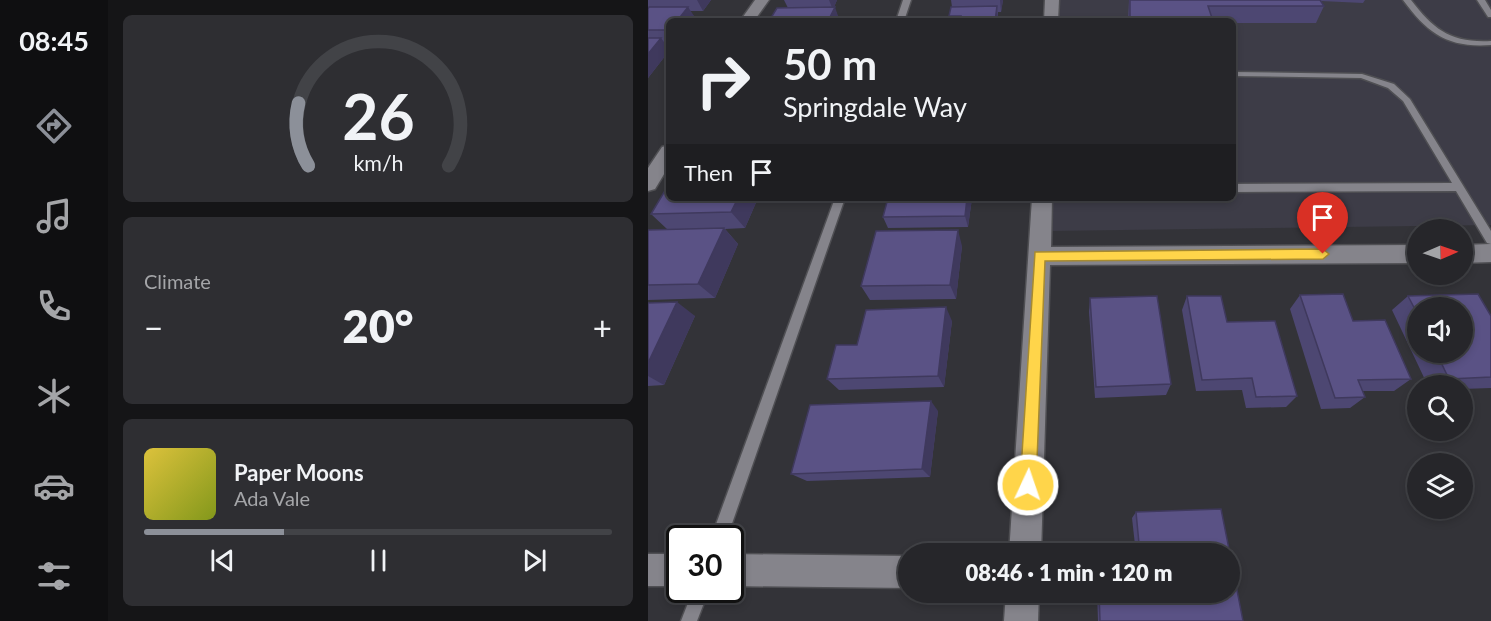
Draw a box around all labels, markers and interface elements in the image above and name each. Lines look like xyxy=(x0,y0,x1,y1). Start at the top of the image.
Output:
text: 08:45 xyxy=(19,24,89,57)
text: 50 m xyxy=(783,39,877,89)
icon: right xyxy=(684,42,762,120)
text: 26 xyxy=(342,78,414,153)
text: Springdale Way xyxy=(783,90,967,123)
icon: directions xyxy=(33,105,75,147)
text: km/h xyxy=(353,150,403,176)
icon: arrive xyxy=(745,156,778,189)
text: Then xyxy=(684,159,733,186)
pin xyxy=(1297,192,1348,254)
icon: music xyxy=(33,195,75,237)
icon: arrive xyxy=(1306,201,1339,234)
north arrow xyxy=(1407,219,1473,285)
map controls xyxy=(1407,219,1473,519)
text: Climate xyxy=(144,269,211,293)
icon: phone xyxy=(33,285,75,327)
button: sound xyxy=(1407,297,1473,363)
text: 20° xyxy=(343,299,413,353)
text: − xyxy=(144,307,163,347)
text: + xyxy=(593,307,612,347)
icon: climate xyxy=(33,375,75,417)
button: search xyxy=(1407,375,1473,441)
position arrow xyxy=(996,453,1060,517)
button: layers xyxy=(1407,453,1473,519)
text: Paper Moons xyxy=(234,459,364,486)
icon: car xyxy=(33,465,75,507)
text: Ada Vale xyxy=(234,486,310,510)
speed limit sign: 30 xyxy=(666,525,744,603)
icon: previous xyxy=(206,544,239,577)
icon: pause xyxy=(362,544,395,577)
icon: next xyxy=(518,544,551,577)
icon: filters xyxy=(33,555,75,597)
text: 08:46 · 1 min · 120 m xyxy=(966,559,1172,586)

